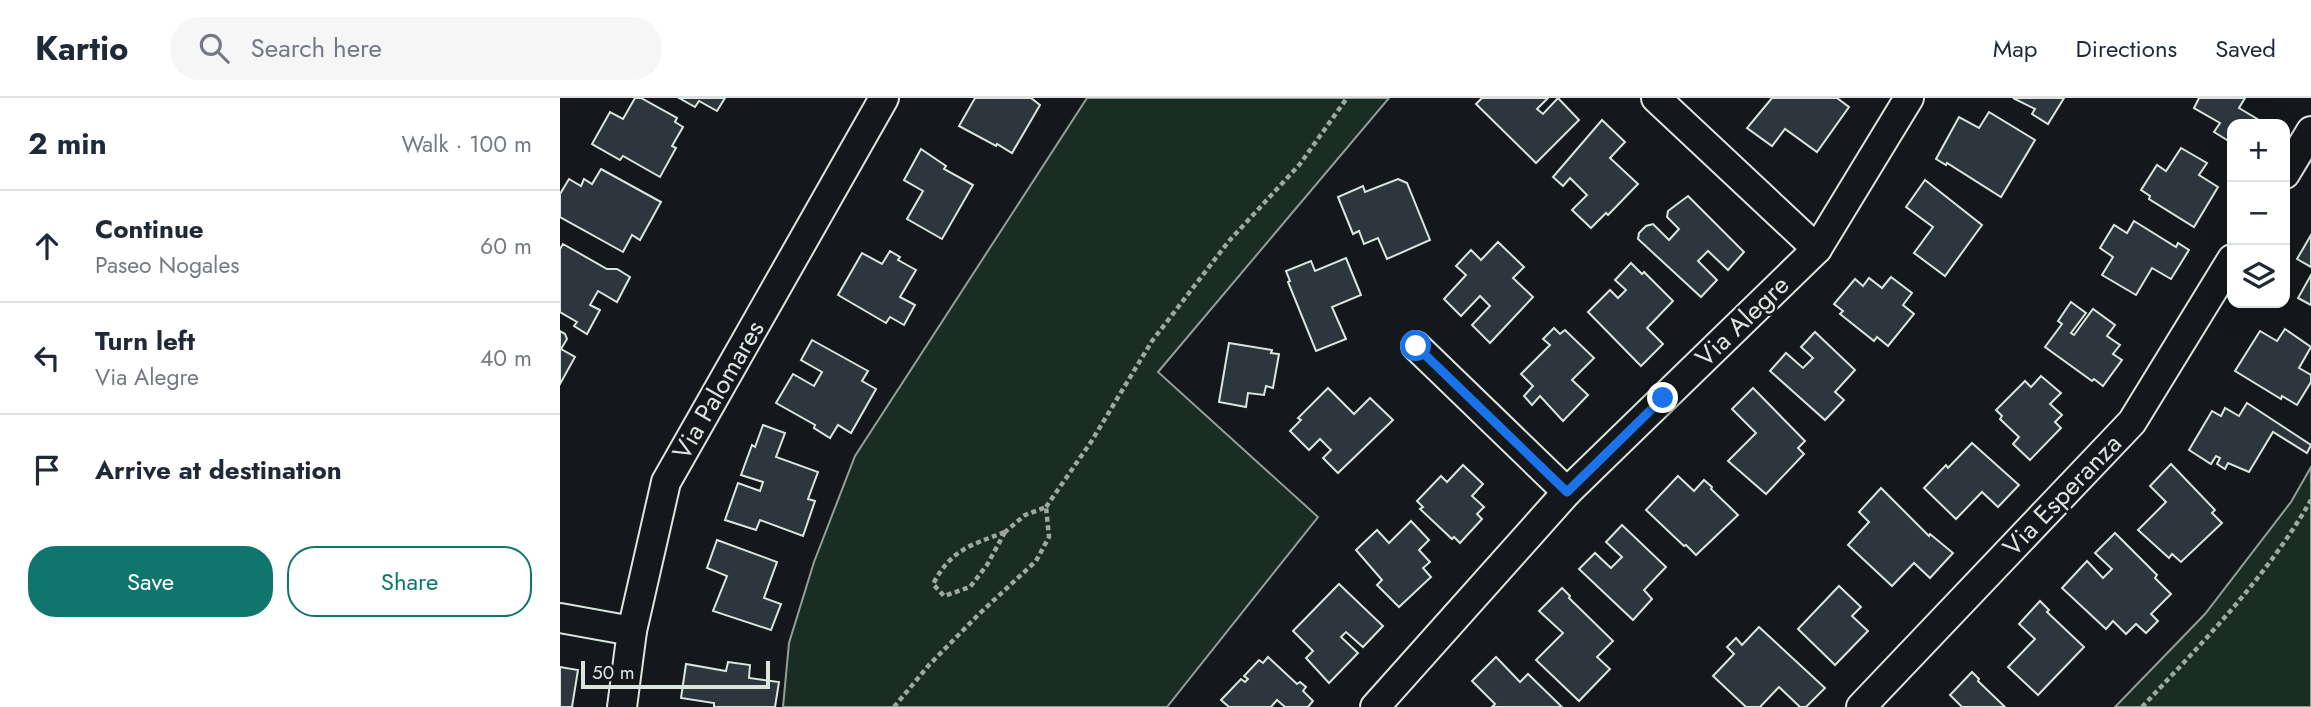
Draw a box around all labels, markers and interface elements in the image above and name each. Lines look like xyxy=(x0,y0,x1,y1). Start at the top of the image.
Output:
search box xyxy=(171,17,661,80)
text: Kartio xyxy=(35,25,129,72)
icon: search xyxy=(195,29,233,67)
text: Search here xyxy=(251,29,382,67)
text: Map xyxy=(1993,31,2038,66)
text: Directions xyxy=(2076,31,2177,66)
text: Saved xyxy=(2215,31,2276,66)
map controls xyxy=(2227,119,2290,308)
button: + xyxy=(2227,119,2290,182)
text: 2 min xyxy=(28,122,107,165)
text: Walk · 100 m xyxy=(402,127,532,161)
button: − xyxy=(2227,182,2290,245)
text: Continue xyxy=(95,210,204,248)
icon: ahead xyxy=(28,227,66,265)
text: 60 m xyxy=(480,229,532,263)
button: layers xyxy=(2227,245,2290,308)
text: Paseo Nogales xyxy=(95,248,240,282)
street label: Via Alegre xyxy=(1687,267,1797,375)
street label: Via Palomares xyxy=(663,313,773,467)
text: Turn left xyxy=(95,322,195,360)
route start xyxy=(1400,330,1431,361)
icon: left xyxy=(28,339,66,377)
text: 40 m xyxy=(480,341,532,375)
text: Via Alegre xyxy=(95,360,199,394)
route end xyxy=(1647,382,1678,413)
street label: Via Esperanza xyxy=(1994,425,2130,565)
icon: arrive xyxy=(28,451,66,489)
text: Arrive at destination xyxy=(95,451,342,489)
button: Save xyxy=(28,546,273,617)
button: Share xyxy=(287,546,532,617)
scale bar xyxy=(581,658,770,690)
text: 50 m xyxy=(592,659,635,686)

